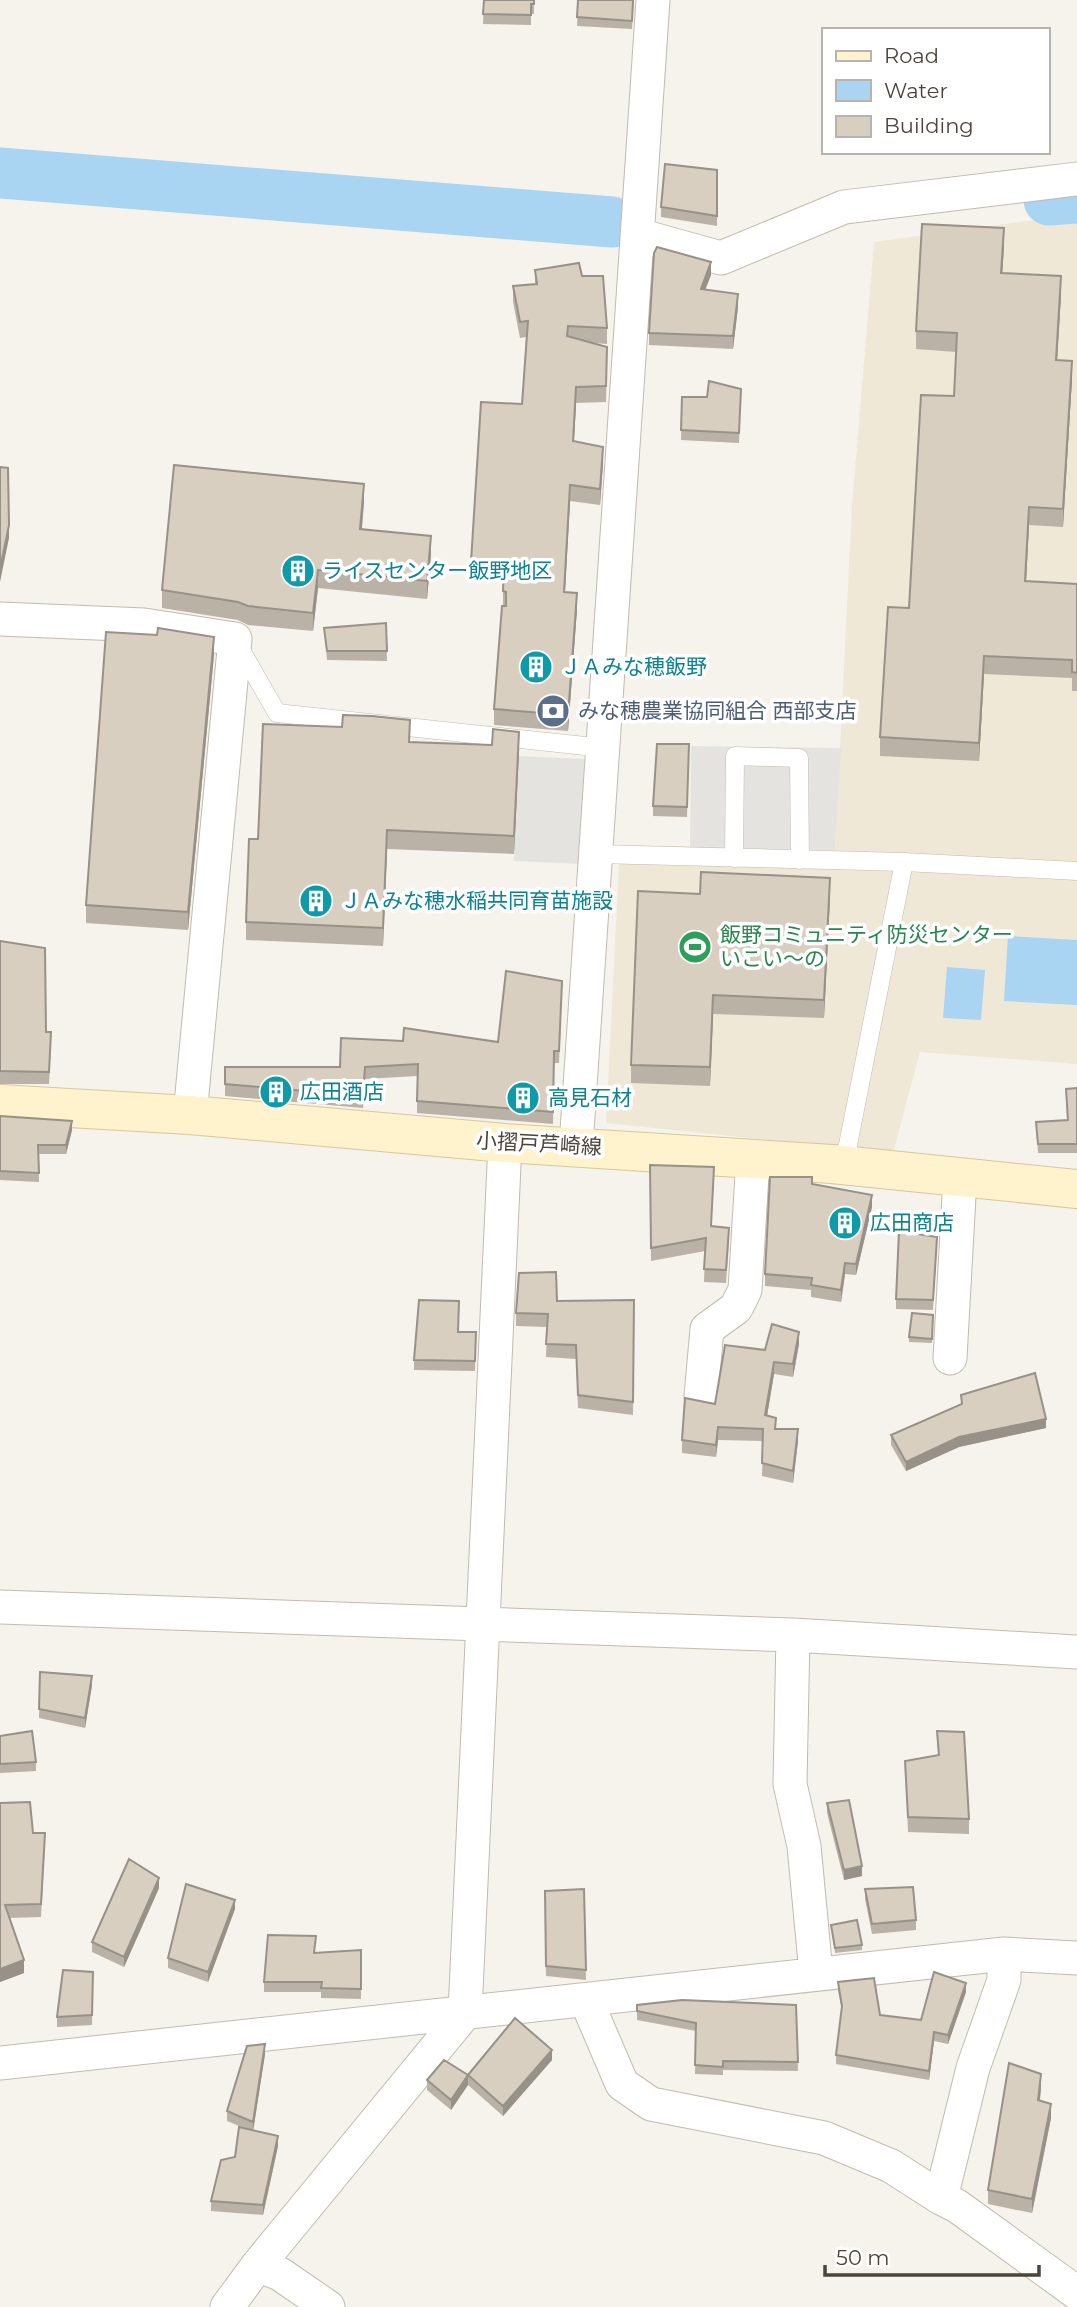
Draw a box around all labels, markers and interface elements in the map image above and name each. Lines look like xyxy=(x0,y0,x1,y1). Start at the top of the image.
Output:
legend xyxy=(822,28,1049,154)
text: Road xyxy=(884,43,939,68)
text: Water xyxy=(884,78,948,103)
text: Building xyxy=(884,113,974,138)
building icon: ライスセンター飯野地区 xyxy=(279,552,317,590)
place label: ライスセンター飯野地区 xyxy=(322,558,552,583)
building icon: ＪＡみな穂飯野 xyxy=(517,648,555,686)
place label: ＪＡみな穂飯野 xyxy=(560,654,707,679)
bank icon: みな穂農業協同組合 西部支店 xyxy=(534,692,572,730)
place label: みな穂農業協同組合 西部支店 xyxy=(578,698,857,723)
building icon: ＪＡみな穂水稲共同育苗施設 xyxy=(297,882,335,920)
place label: ＪＡみな穂水稲共同育苗施設 xyxy=(340,888,613,913)
place label: 飯野コミュニティ防災センター いこい～の xyxy=(720,922,1013,971)
sports icon: 飯野コミュニティ防災センター いこい～の xyxy=(676,928,714,966)
building icon: 広田酒店 xyxy=(257,1073,295,1111)
place label: 広田酒店 xyxy=(300,1079,384,1104)
building icon: 高見石材 xyxy=(504,1079,542,1117)
place label: 高見石材 xyxy=(548,1085,632,1110)
street label: 小摺戸芦崎線 xyxy=(475,1128,603,1159)
building icon: 広田商店 xyxy=(826,1204,864,1242)
place label: 広田商店 xyxy=(870,1210,954,1235)
scale bar xyxy=(825,2234,1038,2278)
text: 50 m xyxy=(836,2245,890,2270)

